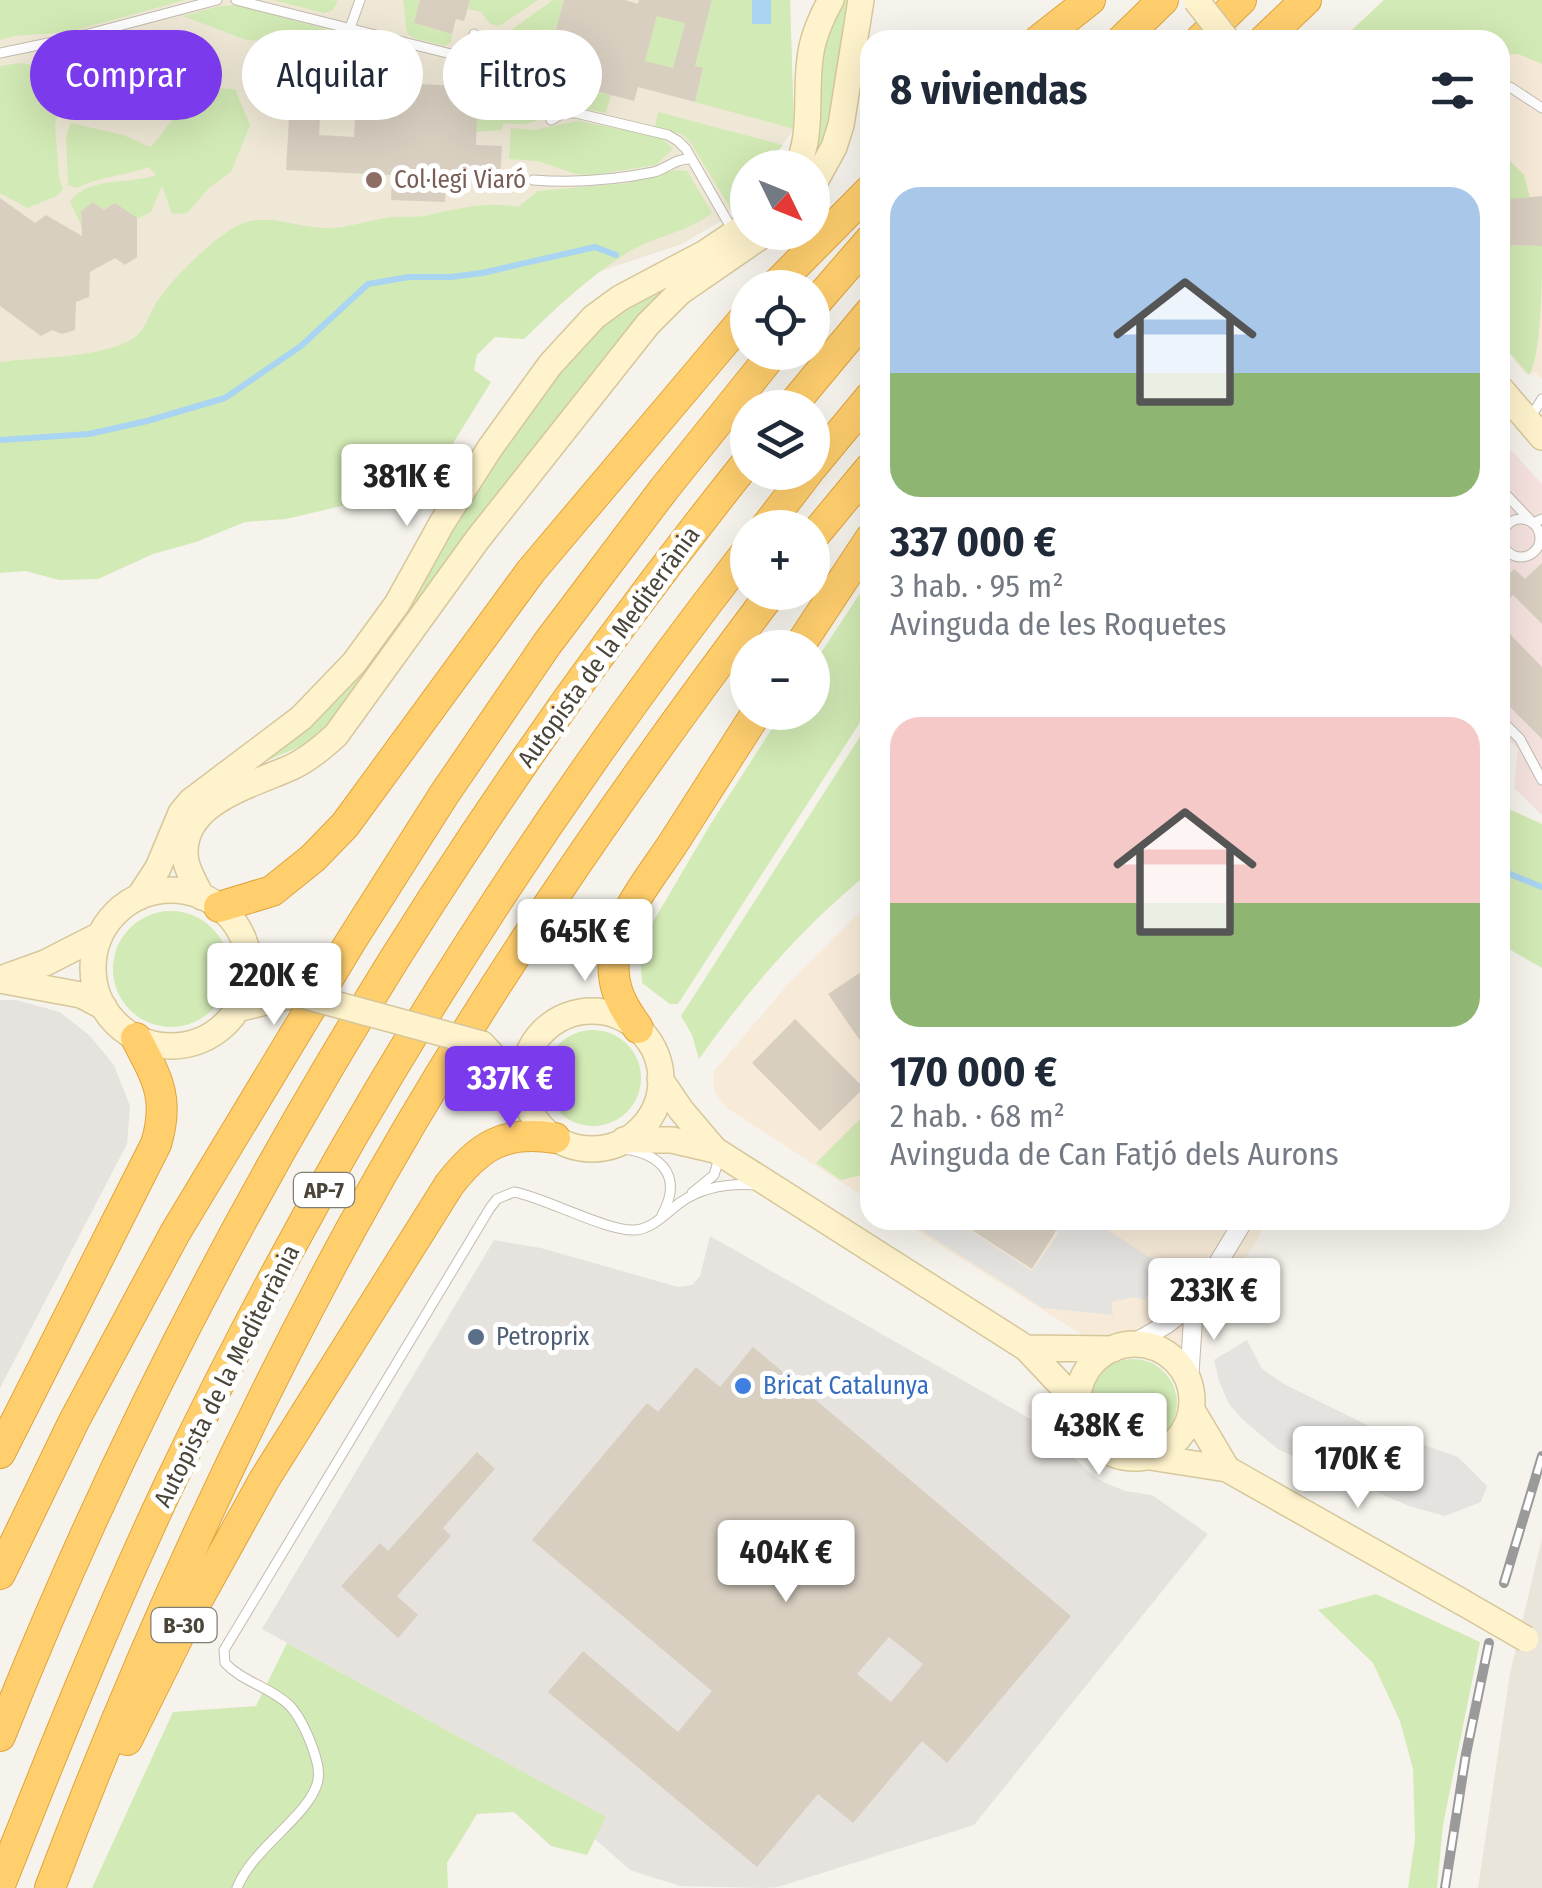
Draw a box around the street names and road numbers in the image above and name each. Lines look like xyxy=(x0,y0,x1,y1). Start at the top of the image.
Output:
street label: Autopista de la Mediterrània xyxy=(512,521,706,773)
road number: AP-7 xyxy=(294,1173,354,1207)
street label: Autopista de la Mediterrània xyxy=(148,1240,306,1512)
road number: B-30 xyxy=(152,1608,216,1642)

